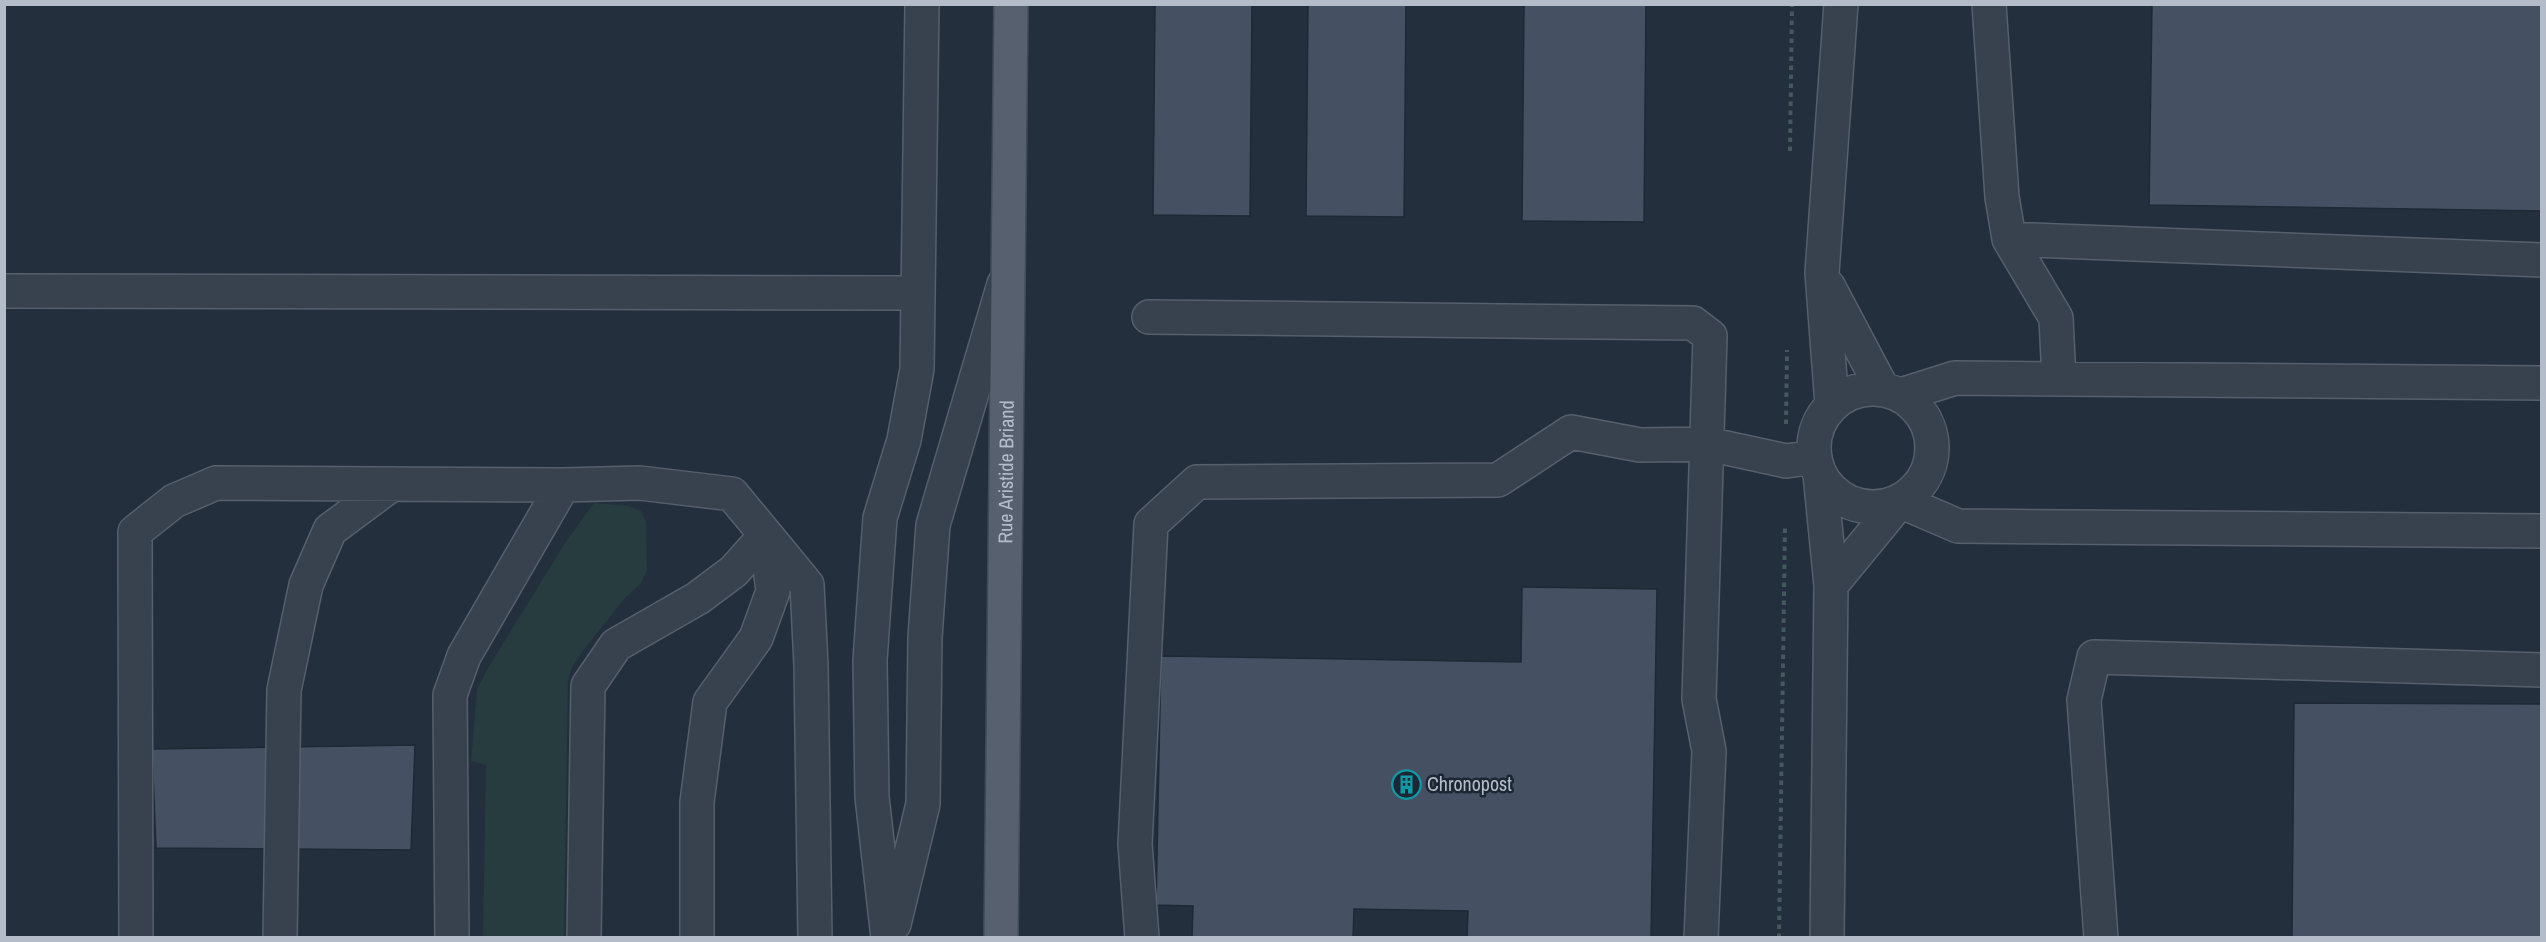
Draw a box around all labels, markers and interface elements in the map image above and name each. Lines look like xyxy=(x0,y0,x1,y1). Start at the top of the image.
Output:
street label: Rue Aristide Briand xyxy=(991,400,1020,544)
building icon: Chronopost xyxy=(1390,768,1422,800)
place label: Chronopost xyxy=(1427,770,1512,797)

